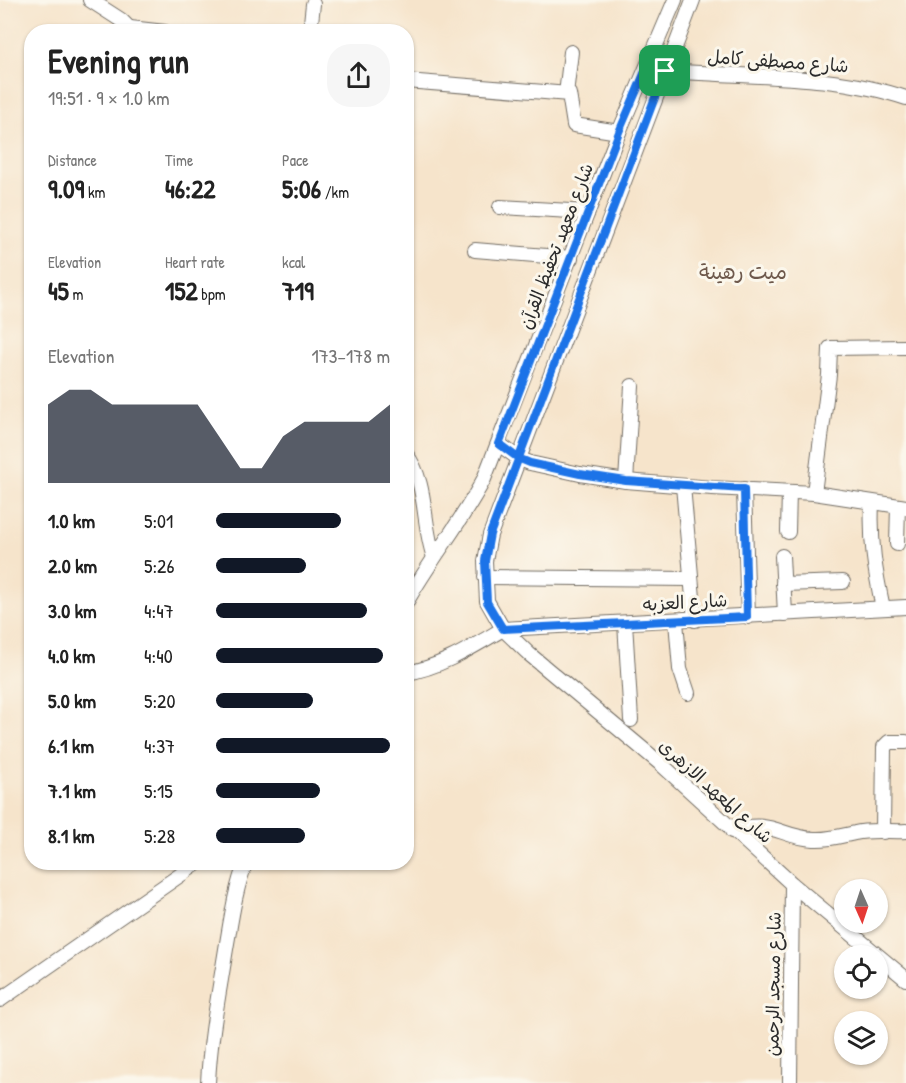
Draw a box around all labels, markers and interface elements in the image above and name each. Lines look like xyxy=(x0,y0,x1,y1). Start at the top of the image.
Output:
text: Evening run xyxy=(48,39,189,83)
button: share xyxy=(327,44,390,107)
street label: شارع مصطفى كامل xyxy=(706,44,850,78)
pin xyxy=(639,45,690,96)
icon: arrive xyxy=(648,54,681,87)
text: 19:51 · 9 × 1.0 km xyxy=(48,84,170,111)
text: Distance xyxy=(48,149,97,171)
text: Time xyxy=(165,149,193,171)
text: Pace xyxy=(282,149,309,171)
street label: شارع معهد تحفيظ القرآن xyxy=(513,159,599,333)
text: 9.09 xyxy=(48,171,84,206)
text: 46:22 xyxy=(165,171,216,206)
text: 5:06 xyxy=(282,171,321,206)
text: km xyxy=(84,181,106,203)
text: /km xyxy=(321,181,349,203)
text: Elevation xyxy=(48,251,101,273)
text: Heart rate xyxy=(165,251,225,273)
text: kcal xyxy=(282,251,305,273)
district label: ميت رهينة xyxy=(699,257,787,286)
text: 45 xyxy=(48,273,69,308)
text: 152 xyxy=(165,273,198,308)
text: 719 xyxy=(282,273,314,308)
text: m xyxy=(69,283,83,305)
text: bpm xyxy=(198,283,226,305)
text: Elevation xyxy=(48,342,114,369)
text: 173–178 m xyxy=(311,342,390,369)
text: 1.0 km xyxy=(48,507,95,534)
text: 5:01 xyxy=(144,507,173,534)
text: 2.0 km xyxy=(48,552,97,579)
text: 5:26 xyxy=(144,552,174,579)
street label: شارع العزبه xyxy=(642,587,728,617)
text: 3.0 km xyxy=(48,597,97,624)
text: 4:47 xyxy=(144,597,174,624)
text: 4.0 km xyxy=(48,642,95,669)
text: 4:40 xyxy=(144,642,173,669)
text: 5.0 km xyxy=(48,687,96,714)
text: 5:20 xyxy=(144,687,175,714)
text: 6.1 km xyxy=(48,732,94,759)
text: 4:37 xyxy=(144,732,175,759)
street label: شارع المعهد الازهرى xyxy=(654,733,778,849)
text: 7.1 km xyxy=(48,777,96,804)
text: 5:15 xyxy=(144,777,173,804)
text: 8.1 km xyxy=(48,822,95,849)
text: 5:28 xyxy=(144,822,175,849)
north arrow xyxy=(834,879,888,933)
map controls xyxy=(834,879,888,1065)
street label: شارع مسجد الرحمن xyxy=(759,911,787,1057)
button: locate xyxy=(834,945,888,999)
button: layers xyxy=(834,1011,888,1065)

